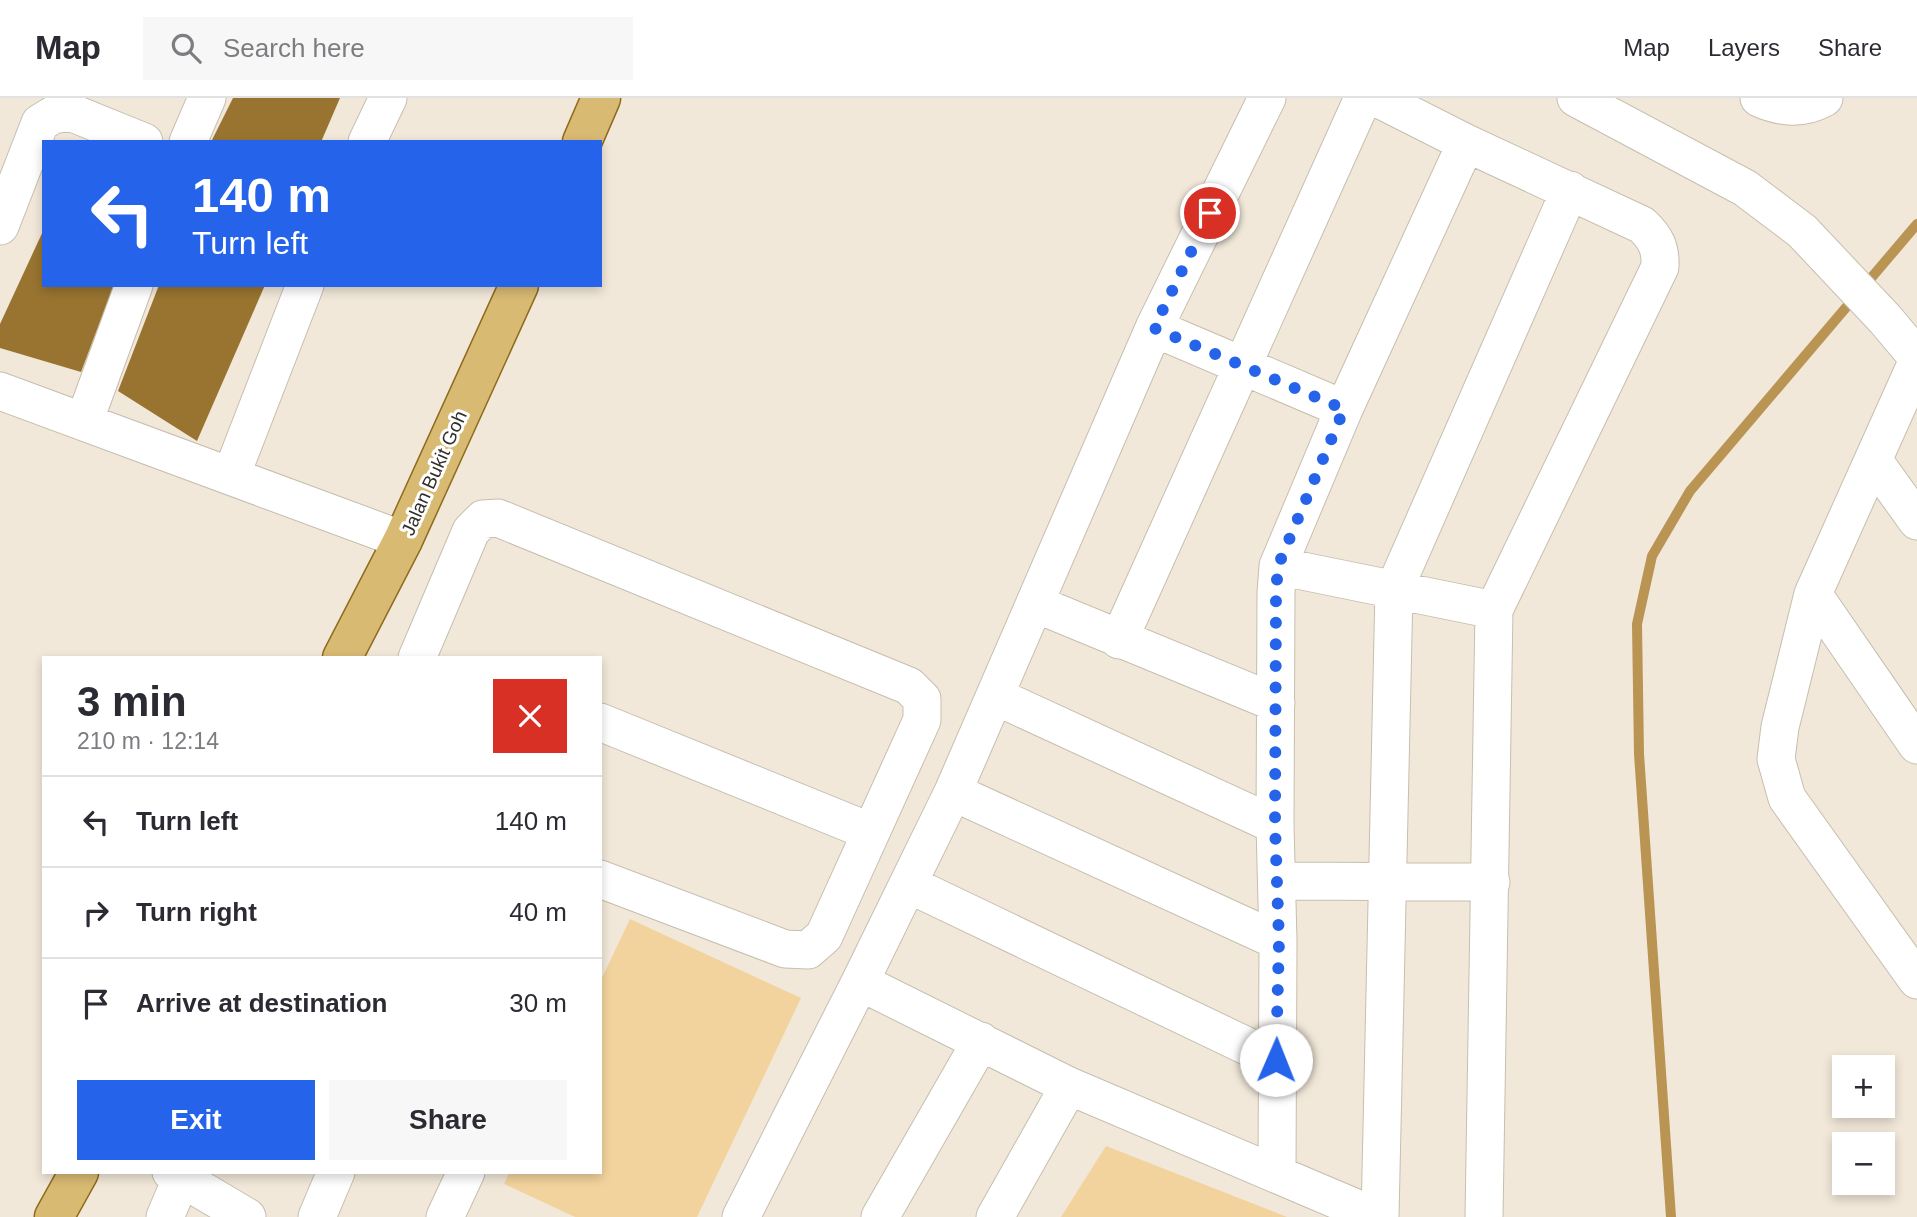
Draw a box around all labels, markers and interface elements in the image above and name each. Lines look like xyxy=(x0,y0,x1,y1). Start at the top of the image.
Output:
search box xyxy=(143,17,633,80)
text: Map xyxy=(35,29,101,66)
icon: search xyxy=(167,29,205,67)
text: Search here xyxy=(223,33,365,63)
text: Map xyxy=(1623,34,1670,61)
text: Layers xyxy=(1708,34,1780,61)
text: Share xyxy=(1818,34,1882,61)
icon: left xyxy=(77,168,168,259)
text: 140 m xyxy=(192,168,331,222)
pin xyxy=(1180,183,1240,243)
icon: arrive xyxy=(1191,194,1229,232)
text: Turn left xyxy=(192,225,308,261)
street label: Jalan Bukit Goh xyxy=(397,407,471,539)
text: 3 min xyxy=(77,678,187,725)
button: close xyxy=(493,679,567,753)
text: 210 m · 12:14 xyxy=(77,728,219,754)
icon: left xyxy=(77,803,115,841)
text: Turn left xyxy=(136,806,238,836)
text: 140 m xyxy=(495,806,567,836)
icon: right xyxy=(77,894,115,932)
text: Turn right xyxy=(136,897,257,927)
text: 40 m xyxy=(509,897,567,927)
icon: arrive xyxy=(77,985,115,1023)
text: Arrive at destination xyxy=(136,988,387,1018)
text: 30 m xyxy=(509,988,567,1018)
position arrow xyxy=(1239,1023,1313,1097)
map controls xyxy=(1832,1055,1895,1195)
button: + xyxy=(1832,1055,1895,1118)
button: Exit xyxy=(77,1080,315,1160)
button: Share xyxy=(329,1080,567,1160)
button: − xyxy=(1832,1132,1895,1195)

